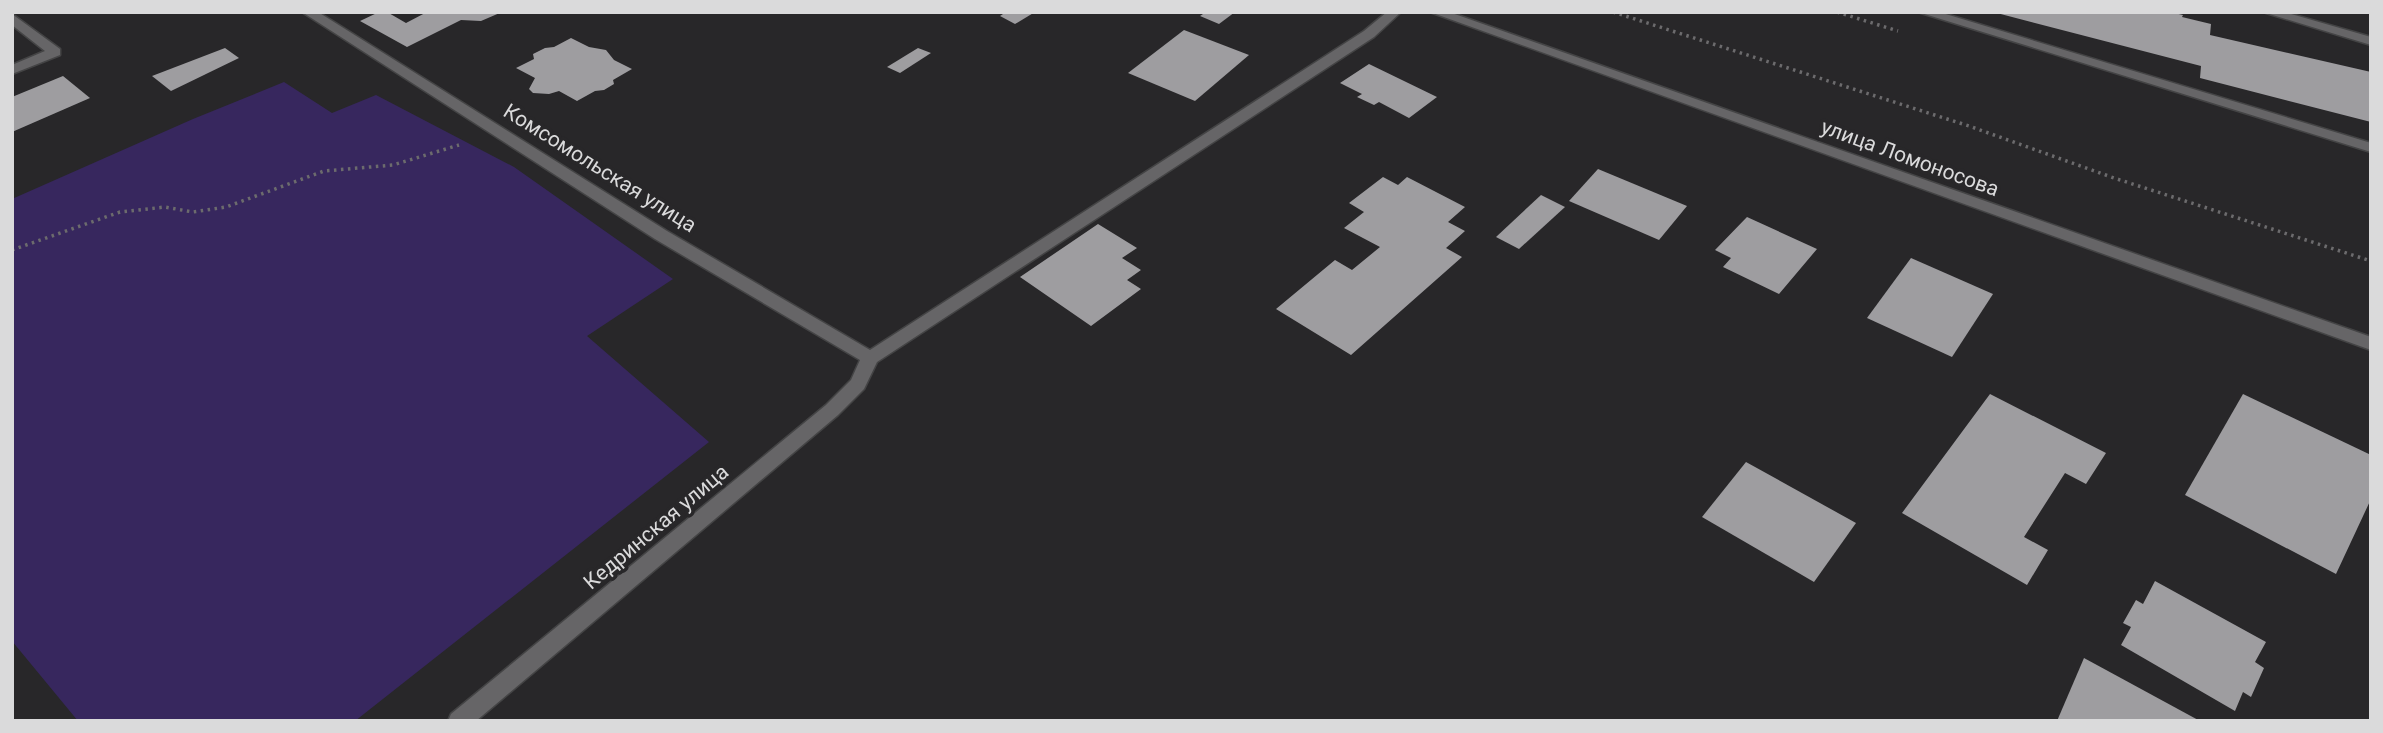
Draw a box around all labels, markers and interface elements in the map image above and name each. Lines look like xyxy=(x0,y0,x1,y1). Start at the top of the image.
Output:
street label: Комсомольская улица xyxy=(499,99,701,237)
street label: улица Ломоносова xyxy=(1818,115,2002,201)
street label: Кедринская улица xyxy=(579,460,733,594)

